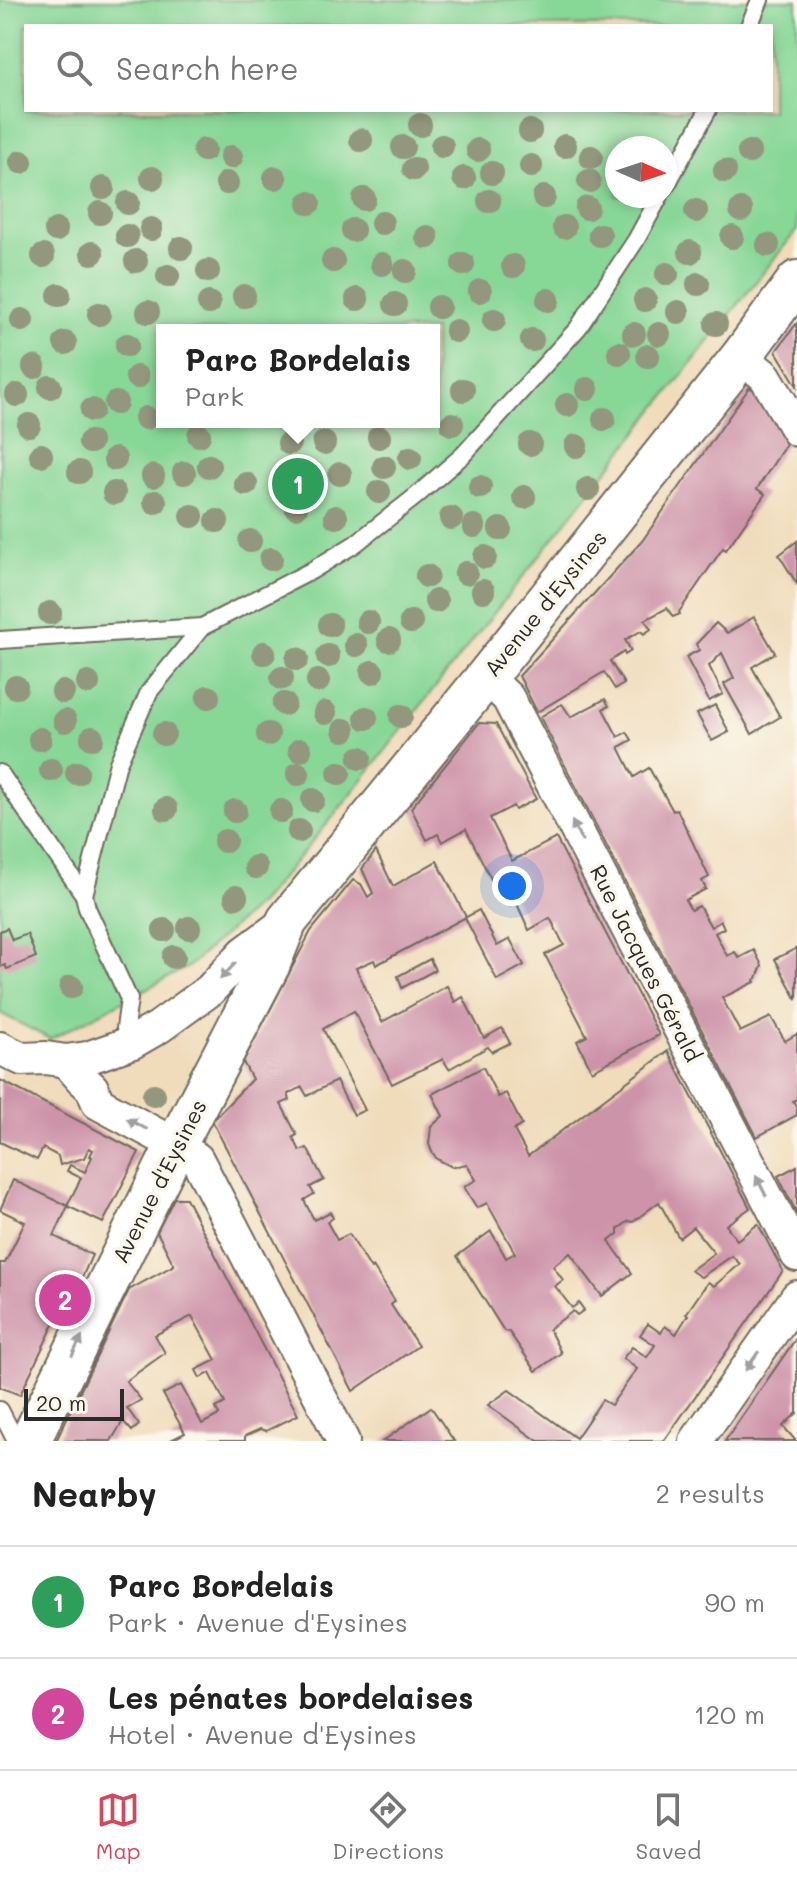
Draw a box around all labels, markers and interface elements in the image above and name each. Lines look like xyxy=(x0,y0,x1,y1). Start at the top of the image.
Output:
search box xyxy=(24,24,773,112)
icon: search xyxy=(52,46,96,90)
text: Search here xyxy=(116,48,299,88)
north arrow xyxy=(605,136,677,208)
popup xyxy=(156,324,440,428)
text: Parc Bordelais xyxy=(185,339,411,379)
text: Park xyxy=(185,379,244,413)
pin: 1 xyxy=(272,454,324,514)
street label: Avenue d'Eysines xyxy=(477,524,613,682)
one-way arrow xyxy=(571,819,584,842)
street label: Rue Jacques Gérald xyxy=(584,860,708,1066)
your location xyxy=(492,866,532,906)
one-way arrow xyxy=(219,961,237,980)
street label: Avenue d'Eysines xyxy=(105,1094,213,1268)
one-way arrow xyxy=(126,1117,149,1130)
one-way arrow xyxy=(755,1174,768,1197)
pin: 2 xyxy=(39,1270,91,1330)
one-way arrow xyxy=(70,1334,83,1357)
one-way arrow xyxy=(745,1351,760,1372)
scale bar xyxy=(24,1385,124,1421)
text: 20 m xyxy=(36,1388,86,1417)
text: Nearby xyxy=(32,1471,157,1516)
text: 2 results xyxy=(656,1476,765,1510)
text: Parc Bordelais xyxy=(108,1565,334,1605)
text: 1 xyxy=(52,1585,64,1619)
text: 90 m xyxy=(705,1585,765,1619)
text: Park · Avenue d'Eysines xyxy=(108,1605,408,1639)
text: Les pénates bordelaises xyxy=(108,1677,473,1717)
text: 2 xyxy=(51,1697,65,1731)
text: 120 m xyxy=(694,1697,765,1731)
text: Hotel · Avenue d'Eysines xyxy=(108,1717,417,1751)
tab: Map xyxy=(96,1788,141,1865)
tab: Directions xyxy=(332,1788,444,1865)
tab: Saved xyxy=(636,1788,701,1865)

